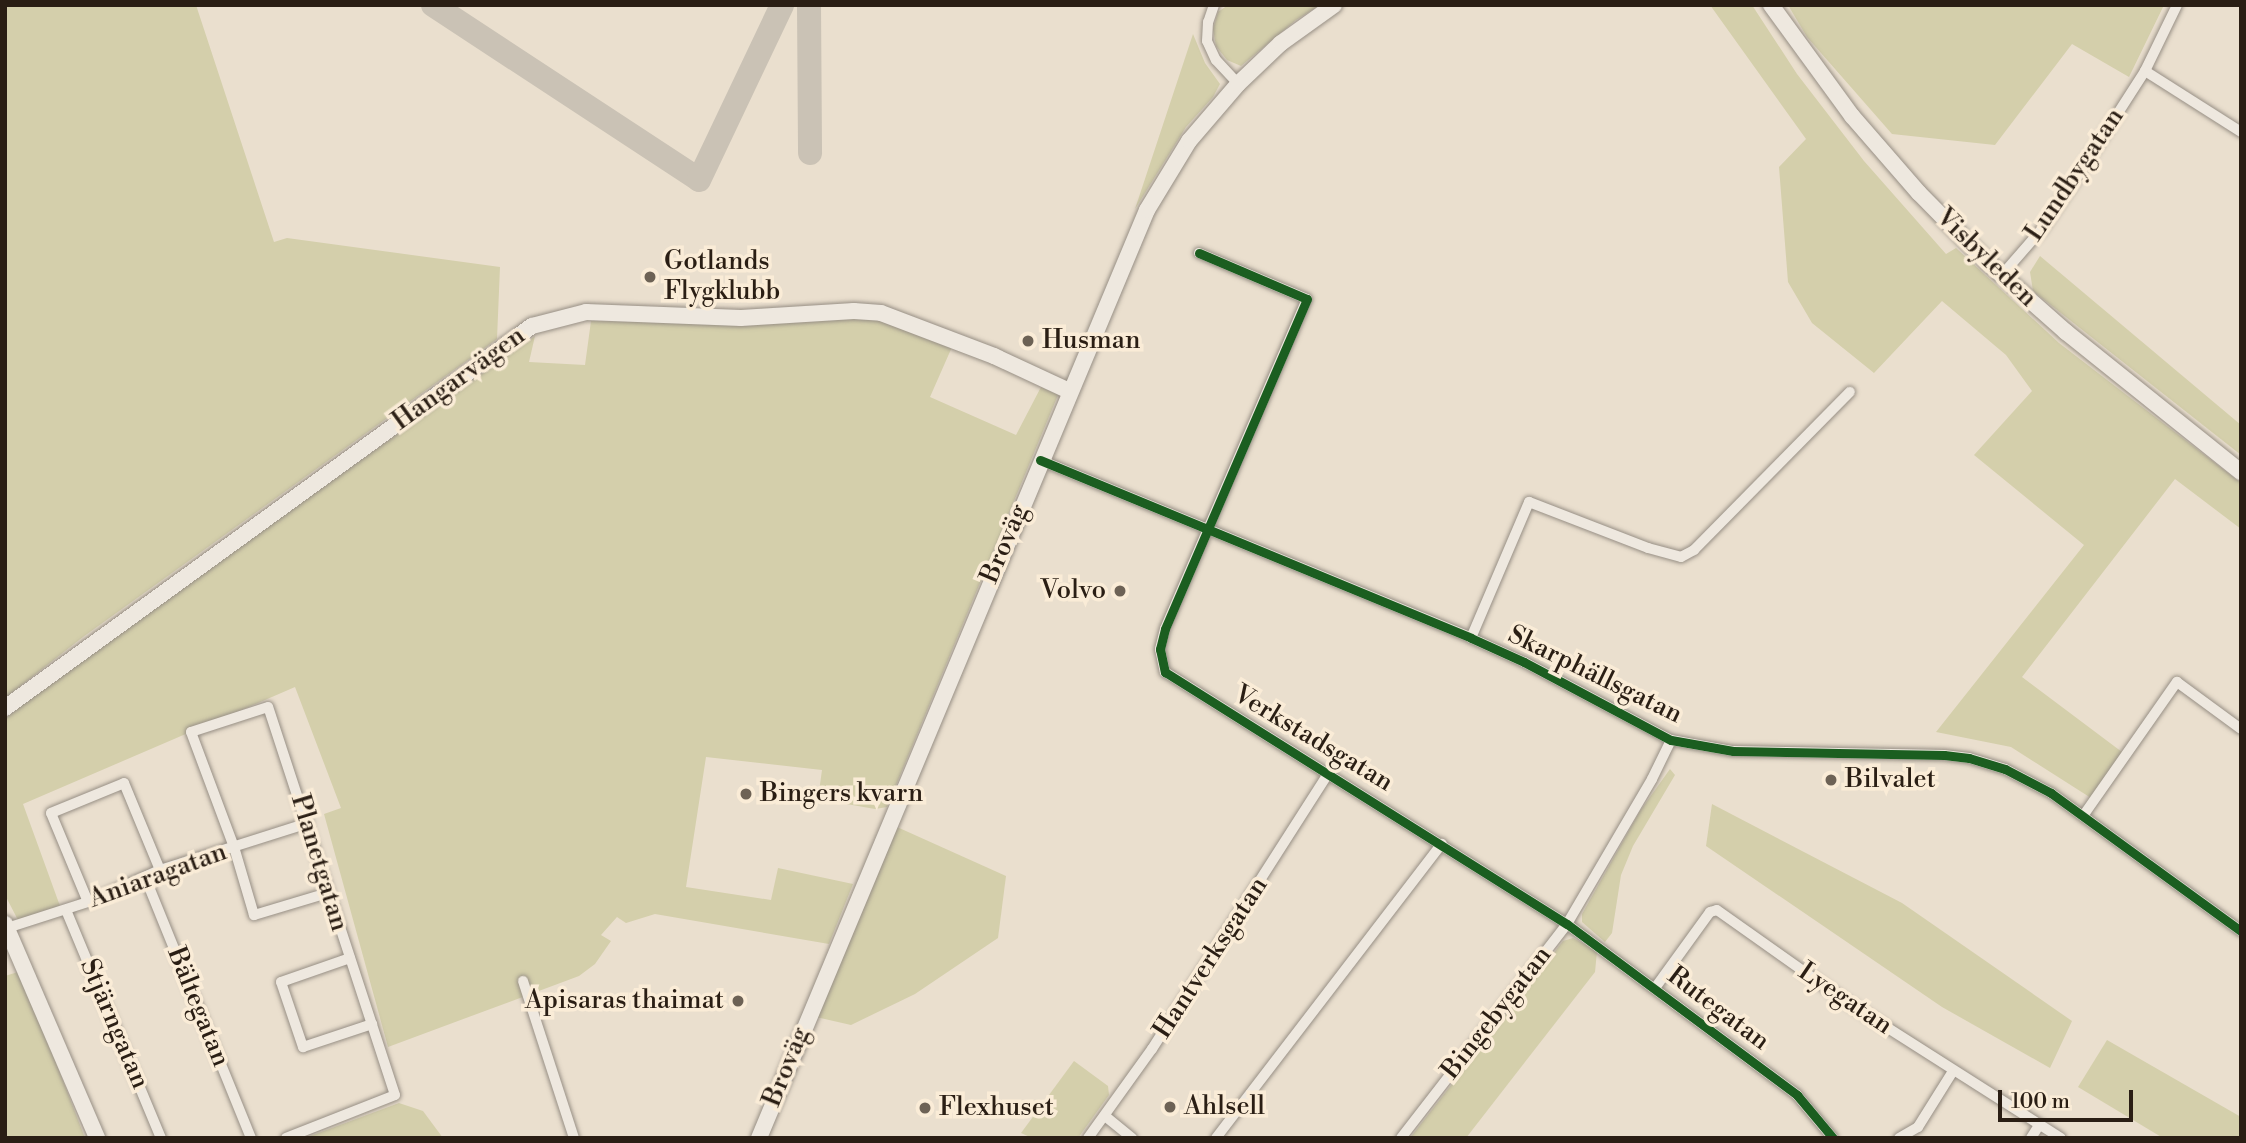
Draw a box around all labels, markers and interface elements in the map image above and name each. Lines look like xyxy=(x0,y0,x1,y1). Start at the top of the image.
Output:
street label: Lundbygatan xyxy=(2019,102,2131,248)
street label: Visbyleden xyxy=(1929,202,2043,314)
place label: Gotlands Flygklubb xyxy=(664,246,780,308)
marker: Gotlands Flygklubb xyxy=(642,269,658,285)
street label: Hangarvägen xyxy=(387,320,531,438)
place label: Husman xyxy=(1042,325,1140,357)
marker: Husman xyxy=(1020,333,1036,349)
street label: Broväg xyxy=(974,500,1036,588)
place label: Volvo xyxy=(1040,575,1106,607)
marker: Volvo xyxy=(1112,583,1128,599)
street label: Skarphällsgatan xyxy=(1503,619,1687,731)
street label: Verkstadsgatan xyxy=(1228,679,1398,799)
place label: Bilvalet xyxy=(1845,764,1936,796)
marker: Bilvalet xyxy=(1823,772,1839,788)
place label: Bingers kvarn xyxy=(760,778,923,810)
marker: Bingers kvarn xyxy=(738,786,754,802)
street label: Planetgatan xyxy=(283,791,355,935)
street label: Aniaragatan xyxy=(85,837,231,915)
street label: Hantverksgatan xyxy=(1147,871,1275,1045)
street label: Bingebygatan xyxy=(1435,940,1559,1086)
street label: Bältegatan xyxy=(160,943,236,1071)
street label: Stjärngatan xyxy=(73,954,155,1094)
street label: Lyegatan xyxy=(1792,956,1898,1042)
street label: Rutegatan xyxy=(1661,960,1775,1058)
place label: Apisaras thaimat xyxy=(525,985,724,1017)
marker: Apisaras thaimat xyxy=(730,993,746,1009)
street label: Broväg xyxy=(757,1023,817,1111)
scale bar xyxy=(2001,1076,2136,1120)
text: 100 m xyxy=(2011,1089,2070,1115)
place label: Ahlsell xyxy=(1184,1091,1265,1123)
place label: Flexhuset xyxy=(939,1092,1054,1124)
marker: Ahlsell xyxy=(1162,1099,1178,1115)
marker: Flexhuset xyxy=(917,1100,933,1116)

